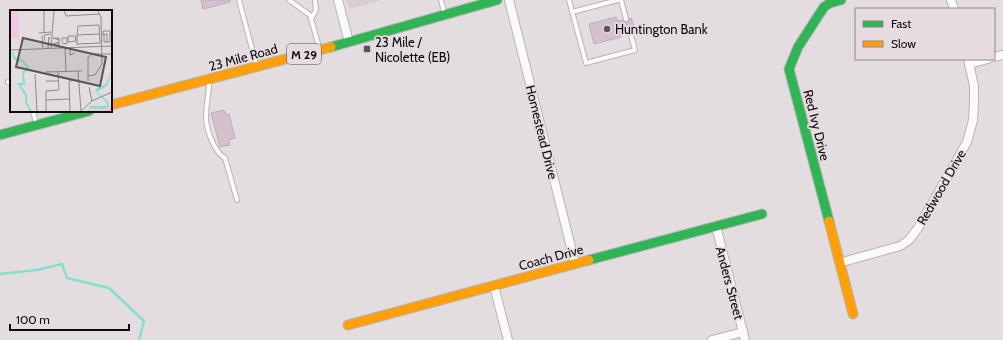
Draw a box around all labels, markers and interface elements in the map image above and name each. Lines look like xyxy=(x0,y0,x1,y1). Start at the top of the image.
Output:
legend xyxy=(855,8,995,60)
inset map xyxy=(10,10,112,112)
text: Fast xyxy=(891,16,911,31)
place label: Huntington Bank xyxy=(615,21,708,37)
marker: Huntington Bank xyxy=(602,24,612,34)
place label: 23 Mile / Nicolette (EB) xyxy=(375,34,450,65)
text: Slow xyxy=(891,36,916,51)
street label: 23 Mile Road xyxy=(207,40,279,74)
road number: M 29 xyxy=(287,44,321,64)
marker: 23 Mile / Nicolette (EB) xyxy=(362,44,372,54)
street label: Homestead Drive xyxy=(523,83,561,181)
street label: Red Ivy Drive xyxy=(800,88,834,163)
street label: Redwood Drive xyxy=(913,146,969,228)
street label: Coach Drive xyxy=(517,241,585,273)
street label: Anders Street xyxy=(713,245,748,322)
scale bar xyxy=(10,306,129,332)
text: 100 m xyxy=(16,312,50,327)

